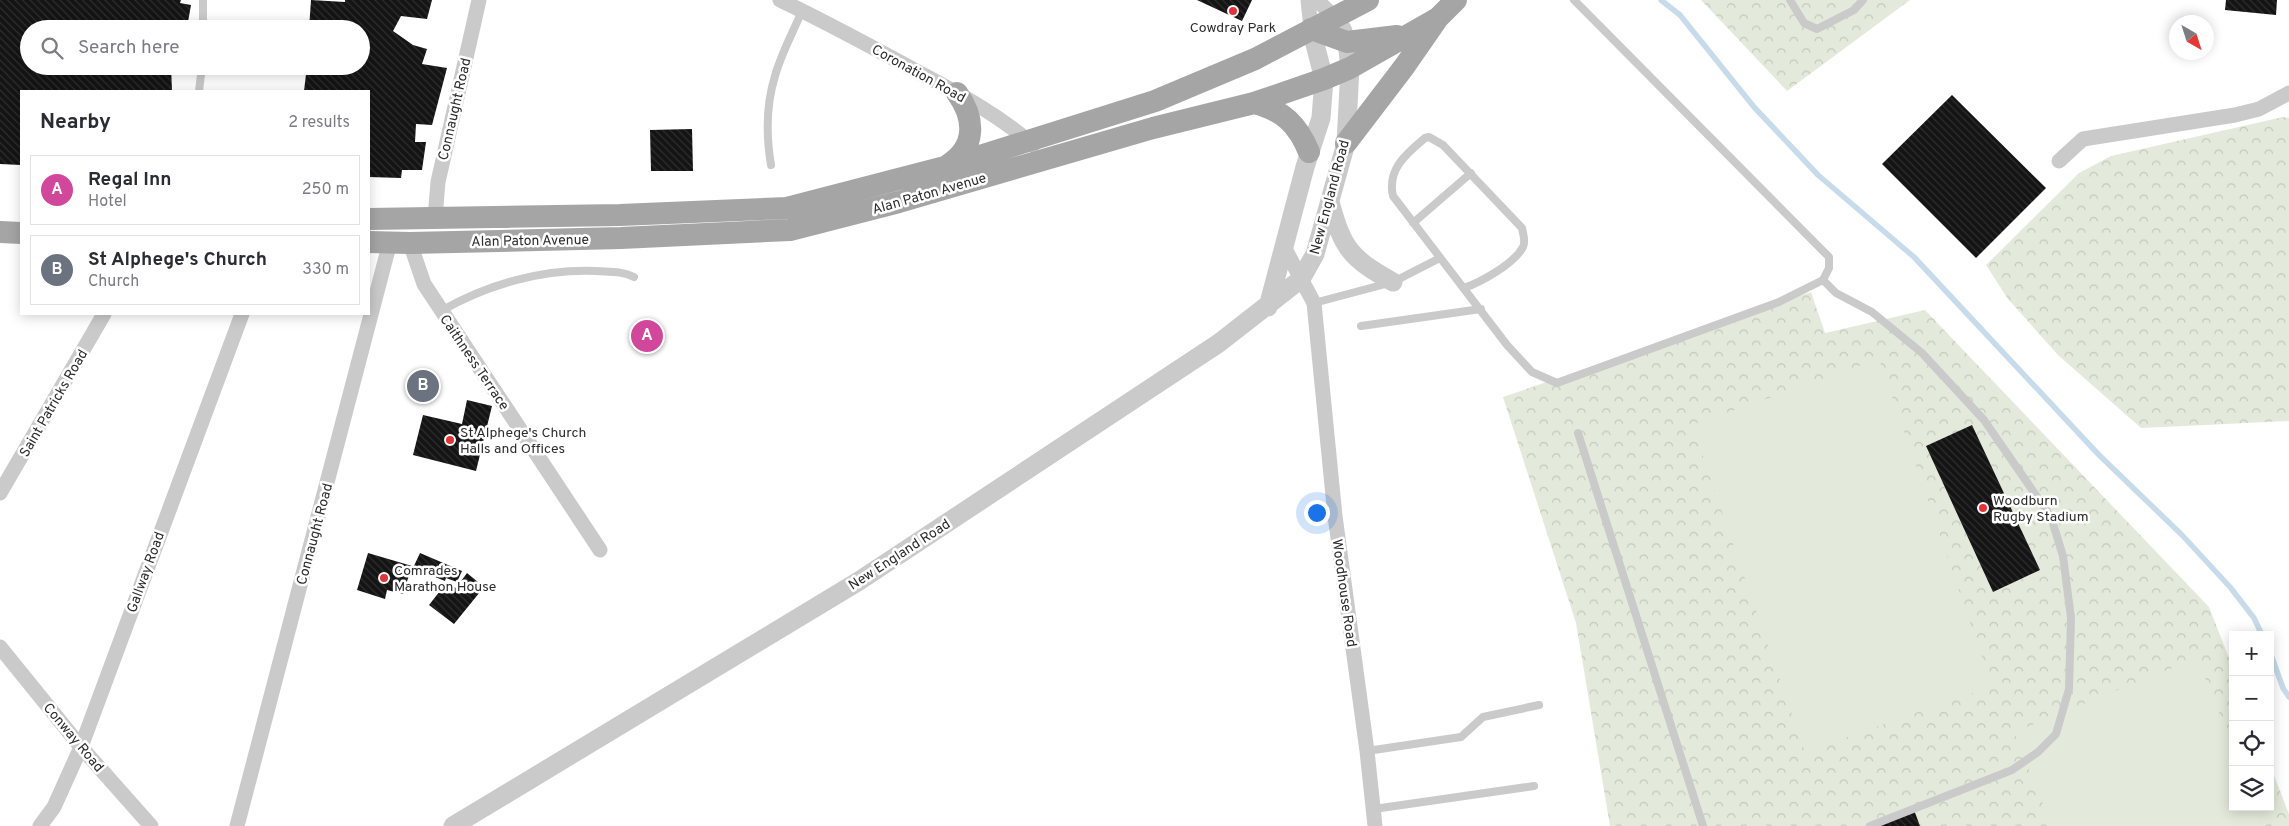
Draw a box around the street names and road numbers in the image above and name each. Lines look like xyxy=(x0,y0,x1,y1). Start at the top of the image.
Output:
street label: Coronation Road xyxy=(868,41,968,107)
street label: Connaught Road xyxy=(435,56,476,162)
street label: New England Road xyxy=(1307,138,1354,256)
street label: Alan Paton Avenue xyxy=(870,170,988,219)
street label: Alan Paton Avenue xyxy=(471,232,589,251)
street label: Caithness Terrace xyxy=(435,312,512,414)
street label: Saint Patricks Road xyxy=(17,347,92,461)
street label: Connaught Road xyxy=(294,482,337,587)
street label: New England Road xyxy=(846,516,954,594)
street label: Gallway Road xyxy=(124,530,169,615)
street label: Woodhouse Road xyxy=(1328,538,1360,648)
street label: Conway Road xyxy=(39,700,107,776)

